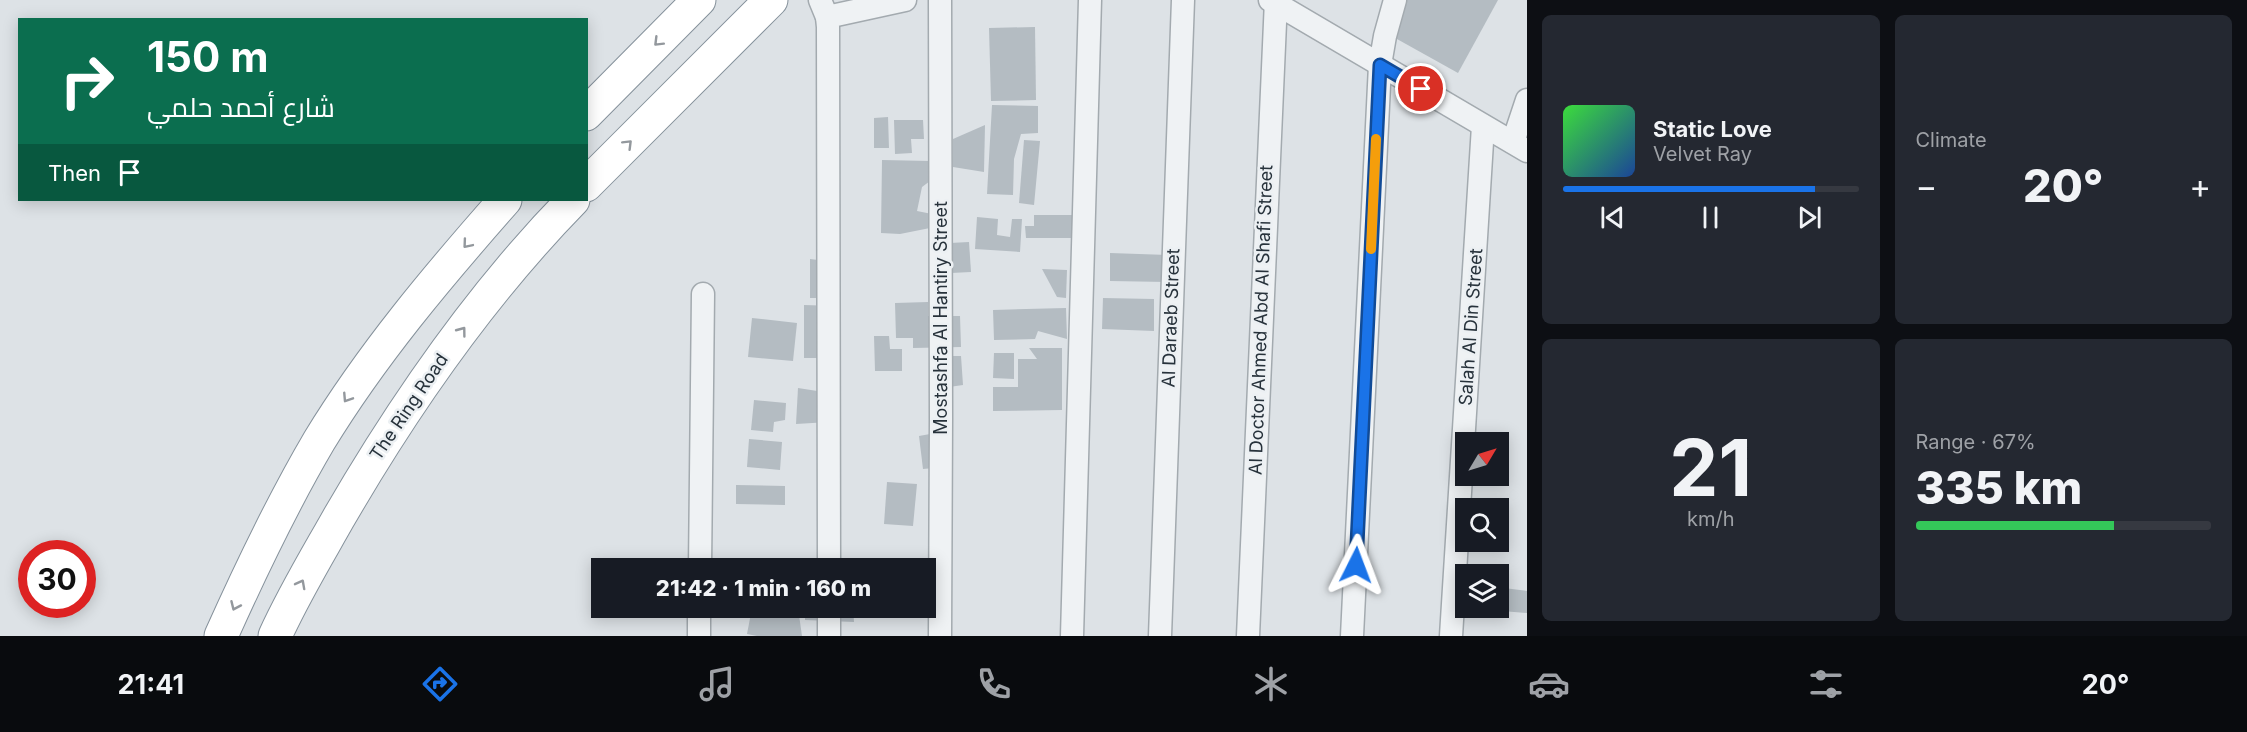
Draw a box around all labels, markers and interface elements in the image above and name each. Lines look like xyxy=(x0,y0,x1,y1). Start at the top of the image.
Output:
text: 150 m xyxy=(147,31,269,82)
one-way arrow xyxy=(654,35,665,45)
icon: right xyxy=(48,42,126,120)
pin xyxy=(1395,63,1446,114)
icon: arrive xyxy=(1404,72,1437,105)
text: شارع أحمد حلمي xyxy=(147,91,335,124)
text: Static Love xyxy=(1653,116,1772,142)
text: Climate xyxy=(1916,128,1987,152)
one-way arrow xyxy=(620,140,631,151)
text: Velvet Ray xyxy=(1653,142,1752,166)
icon: arrive xyxy=(113,156,146,189)
text: 20° xyxy=(2023,158,2104,213)
text: Then xyxy=(48,160,101,186)
street label: Al Doctor Ahmed Abd Al Shafi Street xyxy=(1245,164,1276,475)
text: − xyxy=(1916,166,1937,206)
text: + xyxy=(2189,166,2211,206)
street label: Mostashfa Al Hantiry Street xyxy=(930,201,951,435)
icon: previous xyxy=(1596,201,1629,234)
icon: pause xyxy=(1694,201,1727,234)
icon: next xyxy=(1793,201,1826,234)
one-way arrow xyxy=(463,237,474,248)
street label: Al Daraeb Street xyxy=(1158,248,1183,388)
street label: Salah Al Din Street xyxy=(1455,248,1486,406)
one-way arrow xyxy=(454,326,465,337)
street label: The Ring Road xyxy=(365,349,452,464)
one-way arrow xyxy=(344,391,355,402)
text: 21 xyxy=(1669,420,1752,515)
text: Range · 67% xyxy=(1916,430,2036,454)
north arrow xyxy=(1455,432,1509,486)
map controls xyxy=(1455,432,1509,618)
text: 335 km xyxy=(1916,460,2082,515)
button: search xyxy=(1455,498,1509,552)
text: km/h xyxy=(1687,507,1735,531)
position arrow xyxy=(1324,533,1388,597)
speed limit sign: 30 xyxy=(18,540,96,618)
button: layers xyxy=(1455,564,1509,618)
text: 21:42 · 1 min · 160 m xyxy=(656,575,871,601)
one-way arrow xyxy=(294,579,306,590)
one-way arrow xyxy=(230,599,242,610)
icon: directions xyxy=(419,663,461,705)
icon: music xyxy=(696,663,738,705)
icon: phone xyxy=(973,663,1015,705)
icon: climate xyxy=(1250,663,1292,705)
icon: car xyxy=(1528,663,1570,705)
icon: filters xyxy=(1805,663,1847,705)
text: 21:41 xyxy=(118,668,184,701)
text: 20° xyxy=(2082,668,2129,701)

